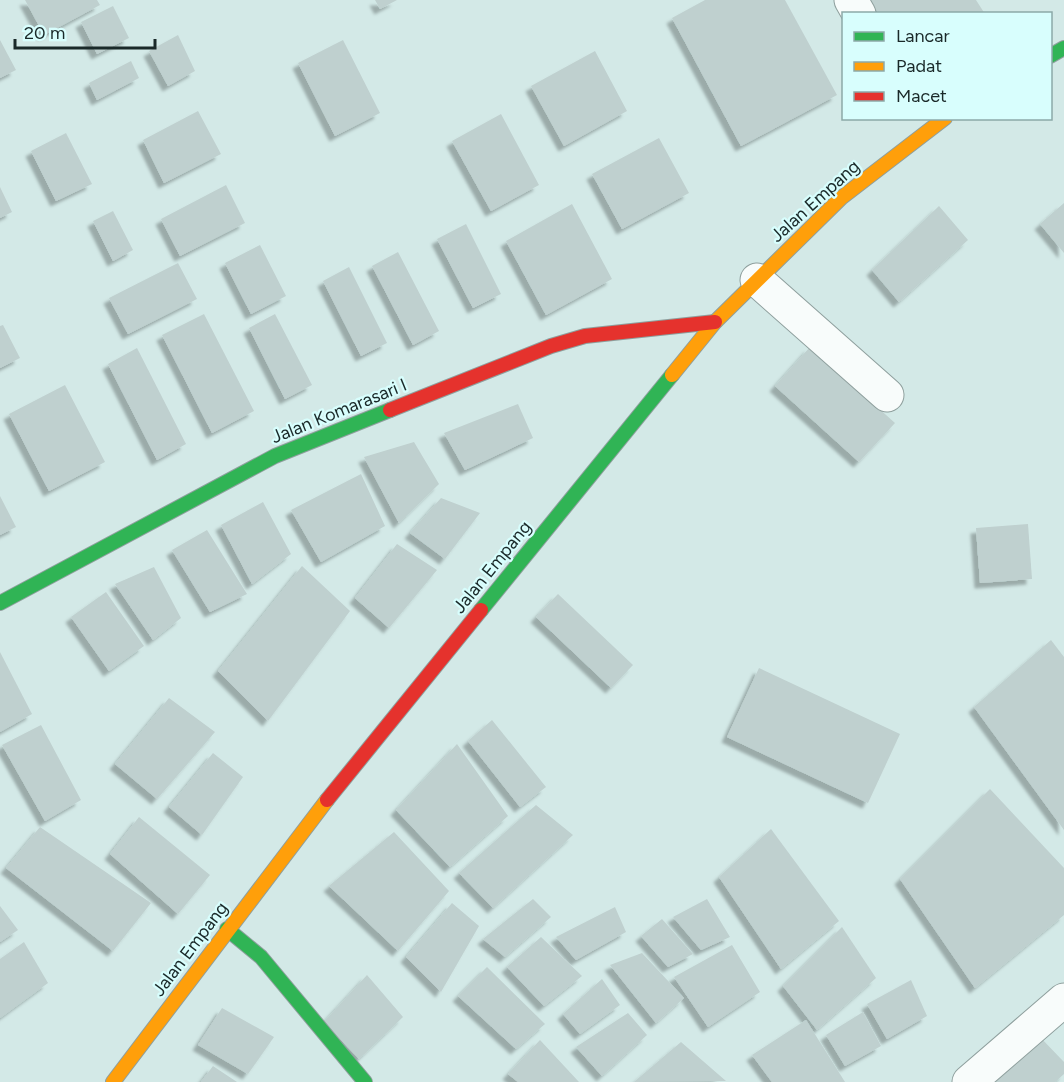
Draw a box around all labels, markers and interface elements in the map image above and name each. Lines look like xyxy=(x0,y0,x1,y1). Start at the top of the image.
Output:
scale bar xyxy=(15,12,154,50)
legend xyxy=(842,12,1052,120)
text: 20 m xyxy=(24,22,65,44)
text: Lancar xyxy=(896,25,950,47)
text: Padat xyxy=(896,55,942,77)
text: Macet xyxy=(896,85,947,107)
street label: Jalan Empang xyxy=(766,155,864,247)
street label: Jalan Komarasari I xyxy=(268,374,410,448)
street label: Jalan Empang xyxy=(448,516,536,618)
street label: Jalan Empang xyxy=(147,897,233,1001)

